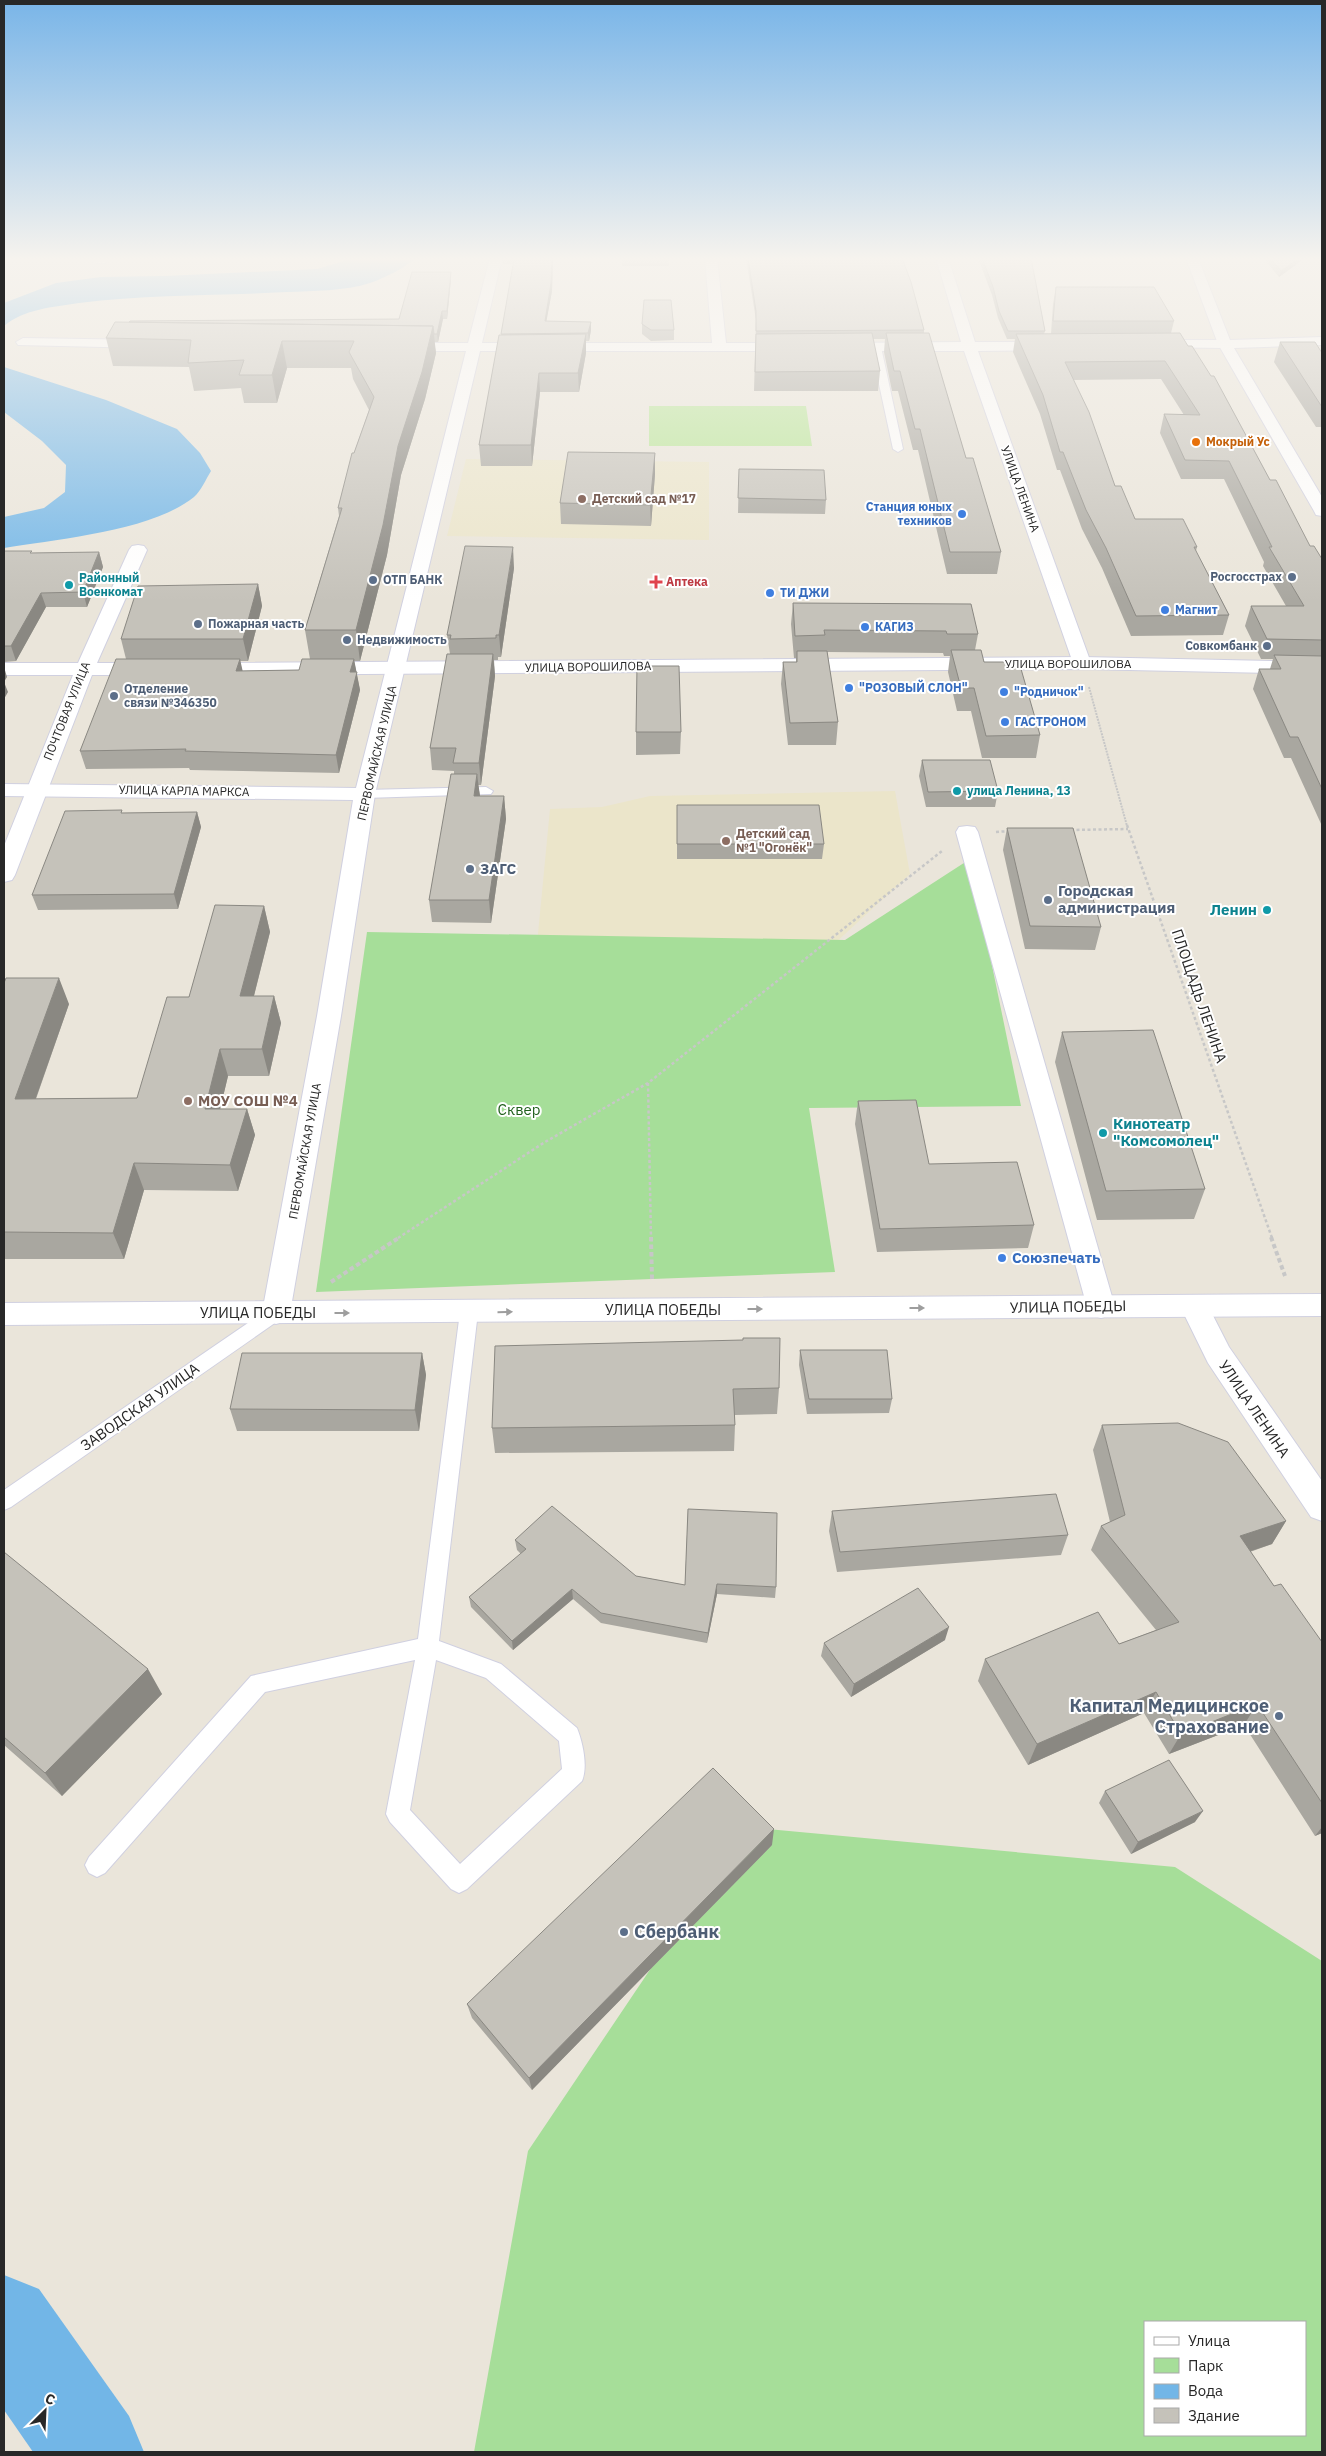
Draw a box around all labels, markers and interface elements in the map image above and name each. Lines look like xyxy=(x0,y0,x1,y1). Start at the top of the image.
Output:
place label: Мокрый Ус xyxy=(1206,434,1270,449)
marker: Мокрый Ус xyxy=(1190,436,1202,448)
street label: УЛИЦА ЛЕНИНА xyxy=(998,444,1043,534)
place label: Детский сад №17 xyxy=(592,491,696,506)
marker: Детский сад №17 xyxy=(576,493,588,505)
place label: Станция юных техников xyxy=(866,499,952,528)
marker: Станция юных техников xyxy=(956,508,968,520)
place label: Росгосстрах xyxy=(1210,569,1282,584)
place label: Районный Военкомат xyxy=(79,570,143,599)
marker: Росгосстрах xyxy=(1286,571,1298,583)
place label: ОТП БАНК xyxy=(383,572,442,587)
marker: ОТП БАНК xyxy=(367,574,379,586)
place label: Аптека xyxy=(666,574,708,589)
marker: Аптека xyxy=(650,576,662,588)
marker: Районный Военкомат xyxy=(63,579,75,591)
place label: ТИ ДЖИ xyxy=(780,585,829,600)
marker: ТИ ДЖИ xyxy=(764,587,776,599)
place label: Магнит xyxy=(1175,602,1218,617)
marker: Магнит xyxy=(1159,604,1171,616)
place label: Пожарная часть xyxy=(208,616,304,631)
marker: Пожарная часть xyxy=(192,618,204,630)
place label: КАГИЗ xyxy=(875,619,913,634)
marker: КАГИЗ xyxy=(859,621,871,633)
place label: Недвижимость xyxy=(357,632,447,647)
marker: Недвижимость xyxy=(341,634,353,646)
place label: Совкомбанк xyxy=(1185,638,1257,653)
marker: Совкомбанк xyxy=(1261,640,1273,652)
street label: УЛИЦА ВОРОШИЛОВА xyxy=(1005,656,1132,671)
street label: УЛИЦА ВОРОШИЛОВА xyxy=(525,658,652,675)
street label: ПОЧТОВАЯ УЛИЦА xyxy=(40,659,93,762)
place label: "РОЗОВЫЙ СЛОН" xyxy=(859,679,968,695)
place label: Отделение связи №346350 xyxy=(124,681,217,710)
marker: "РОЗОВЫЙ СЛОН" xyxy=(843,682,855,694)
street label: ПЕРВОМАЙСКАЯ УЛИЦА xyxy=(354,684,399,822)
place label: "Родничок" xyxy=(1014,684,1084,699)
marker: "Родничок" xyxy=(998,686,1010,698)
marker: Отделение связи №346350 xyxy=(108,690,120,702)
place label: ГАСТРОНОМ xyxy=(1015,714,1086,729)
marker: ГАСТРОНОМ xyxy=(999,716,1011,728)
street label: УЛИЦА КАРЛА МАРКСА xyxy=(118,782,250,799)
place label: улица Ленина, 13 xyxy=(967,783,1071,798)
marker: улица Ленина, 13 xyxy=(951,785,963,797)
place label: Детский сад №1 "Огонёк" xyxy=(736,826,812,855)
marker: Детский сад №1 "Огонёк" xyxy=(720,835,732,847)
place label: ЗАГС xyxy=(480,859,517,878)
marker: ЗАГС xyxy=(464,863,476,875)
place label: Городская администрация xyxy=(1058,881,1175,917)
marker: Городская администрация xyxy=(1042,894,1054,906)
place label: Ленин xyxy=(1210,900,1257,919)
marker: Ленин xyxy=(1261,904,1273,916)
street label: ПЛОЩАДЬ ЛЕНИНА xyxy=(1168,926,1231,1066)
street label: ПЕРВОМАЙСКАЯ УЛИЦА xyxy=(285,1081,324,1220)
place label: МОУ СОШ №4 xyxy=(198,1091,298,1110)
marker: МОУ СОШ №4 xyxy=(182,1095,194,1107)
park label: Сквер xyxy=(498,1100,540,1119)
place label: Кинотеатр "Комсомолец" xyxy=(1113,1114,1219,1150)
marker: Кинотеатр "Комсомолец" xyxy=(1097,1127,1109,1139)
place label: Союзпечать xyxy=(1012,1248,1101,1267)
marker: Союзпечать xyxy=(996,1252,1008,1264)
street label: УЛИЦА ПОБЕДЫ xyxy=(1010,1296,1126,1317)
street label: УЛИЦА ПОБЕДЫ xyxy=(605,1300,721,1319)
street label: УЛИЦА ПОБЕДЫ xyxy=(200,1303,316,1322)
one-way arrow xyxy=(909,1304,925,1312)
one-way arrow xyxy=(747,1305,763,1313)
one-way arrow xyxy=(497,1308,513,1316)
one-way arrow xyxy=(334,1309,350,1317)
street label: УЛИЦА ЛЕНИНА xyxy=(1215,1356,1294,1461)
street label: ЗАВОДСКАЯ УЛИЦА xyxy=(77,1358,203,1455)
place label: Капитал Медицинское Страхование xyxy=(1069,1694,1269,1738)
marker: Капитал Медицинское Страхование xyxy=(1273,1710,1285,1722)
place label: Сбербанк xyxy=(634,1920,719,1943)
marker: Сбербанк xyxy=(618,1926,630,1938)
legend xyxy=(1144,2321,1306,2436)
text: Улица xyxy=(1188,2331,1230,2350)
text: Парк xyxy=(1188,2356,1223,2375)
text: Вода xyxy=(1188,2381,1223,2400)
north arrow xyxy=(20,2386,70,2436)
text: С xyxy=(42,2389,58,2409)
text: Здание xyxy=(1188,2406,1240,2425)

